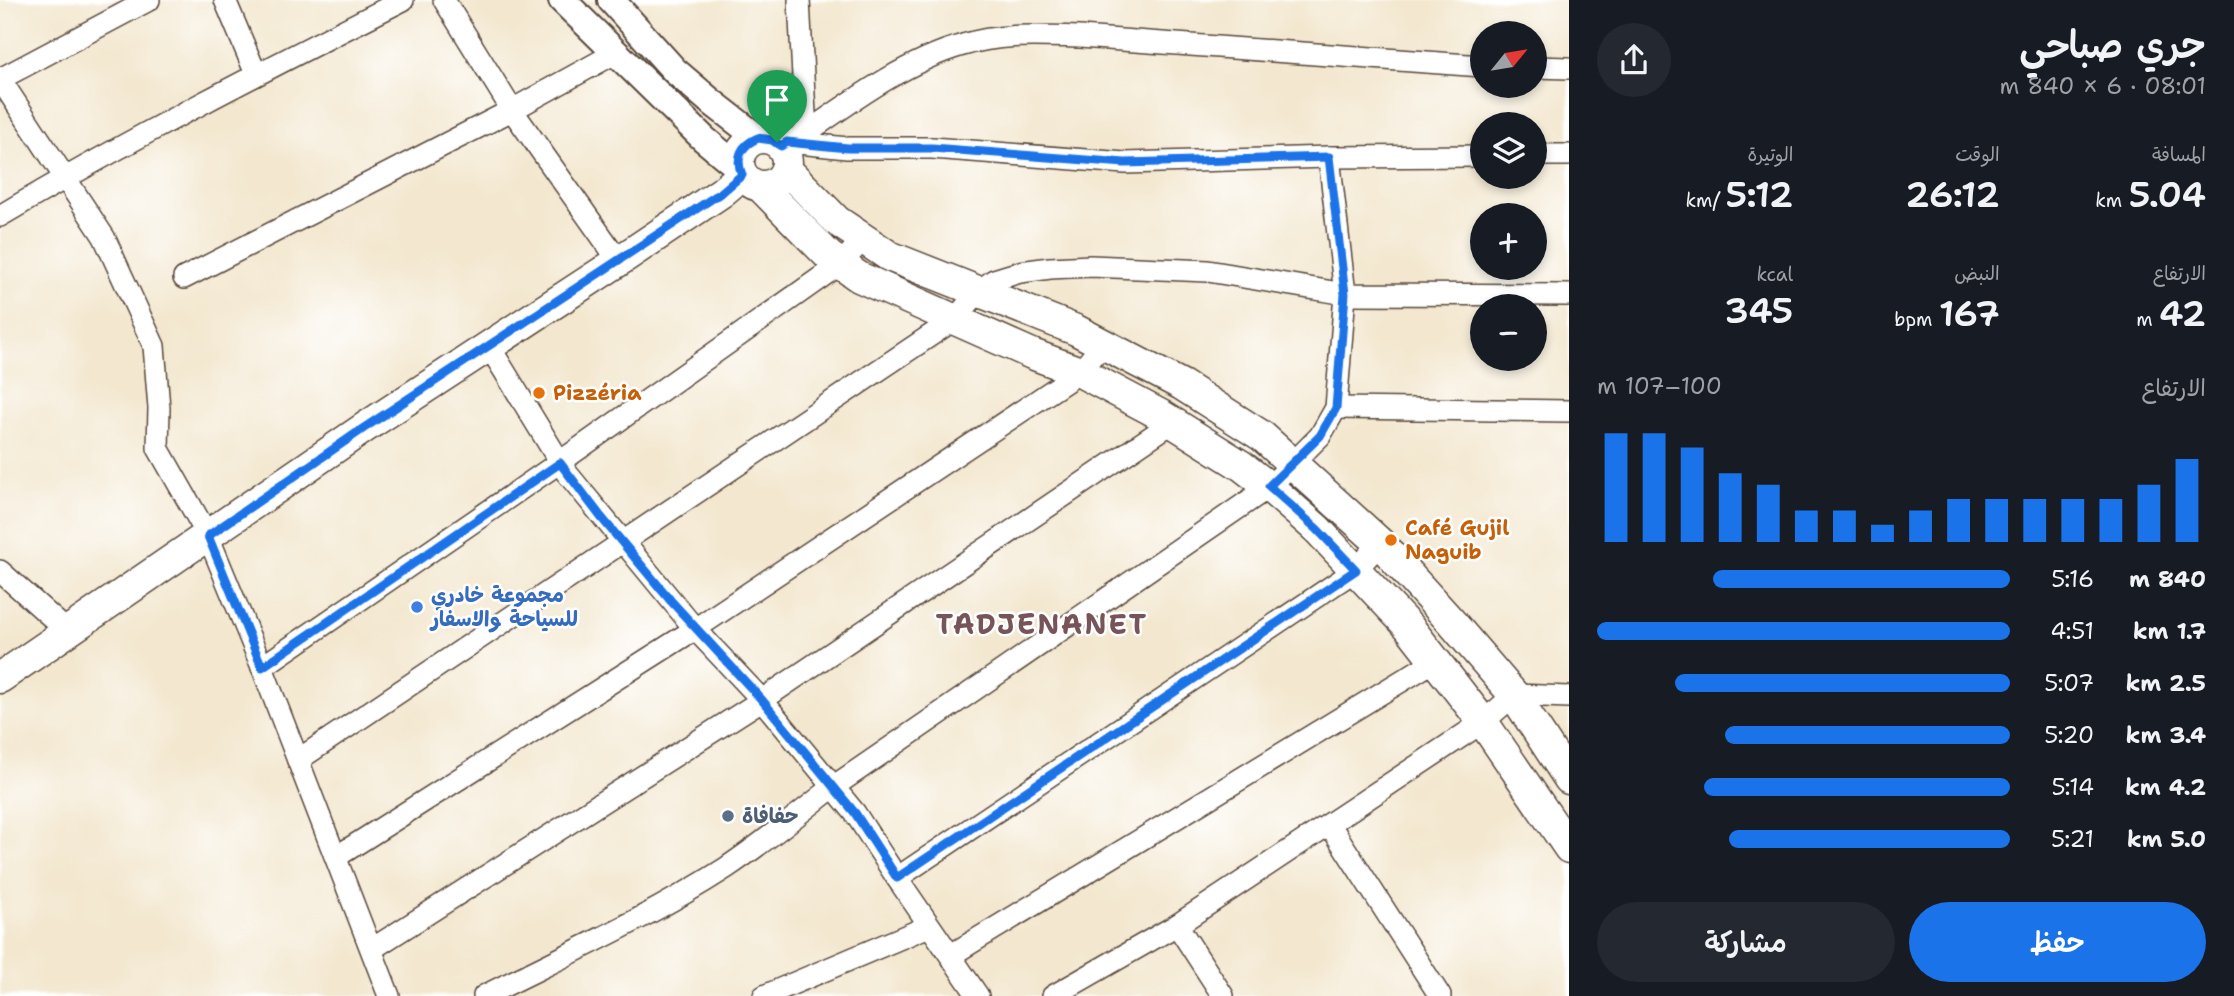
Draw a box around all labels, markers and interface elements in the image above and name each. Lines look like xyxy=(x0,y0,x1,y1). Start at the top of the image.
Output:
text: جري صباحي xyxy=(2019,19,2206,70)
north arrow xyxy=(1470,21,1547,98)
map controls xyxy=(1470,21,1547,371)
button: share xyxy=(1597,23,1671,97)
pin xyxy=(747,70,807,142)
text: 08:01 · 6 × 840 m xyxy=(2000,71,2206,101)
icon: arrive xyxy=(758,81,796,119)
button: layers xyxy=(1470,112,1547,189)
text: الوتيرة xyxy=(1747,142,1793,167)
text: الوقت xyxy=(1955,142,2000,167)
text: المسافة xyxy=(2152,142,2206,167)
text: 5:12 xyxy=(1726,171,1793,218)
text: 26:12 xyxy=(1905,171,2000,218)
text: 5.04 xyxy=(2129,171,2206,218)
text: /km xyxy=(1685,188,1726,213)
text: km xyxy=(2095,188,2129,213)
button: + xyxy=(1470,203,1547,280)
text: النبض xyxy=(1954,261,2000,286)
text: الارتفاع xyxy=(2153,261,2206,286)
text: kcal xyxy=(1756,262,1793,287)
text: 345 xyxy=(1724,287,1793,334)
text: 167 xyxy=(1939,290,2000,337)
text: 42 xyxy=(2159,290,2206,337)
button: − xyxy=(1470,294,1547,371)
text: bpm xyxy=(1894,307,1939,332)
text: m xyxy=(2136,307,2159,332)
text: 100–107 m xyxy=(1597,371,1722,401)
text: الارتفاع xyxy=(2142,373,2206,403)
place label: Pizzéria xyxy=(553,379,642,407)
marker: Pizzéria xyxy=(531,385,547,401)
place label: Café Gujil Naguib xyxy=(1405,514,1509,566)
marker: Café Gujil Naguib xyxy=(1383,532,1399,548)
text: 5:16 xyxy=(2051,564,2094,594)
text: 840 m xyxy=(2129,564,2206,594)
place label: مجموعة خادري للسياحة والاسفار xyxy=(429,581,578,633)
marker: مجموعة خادري للسياحة والاسفار xyxy=(409,599,425,615)
district label: TADJENANET xyxy=(936,605,1148,643)
text: 4:51 xyxy=(2050,616,2094,646)
text: 1.7 km xyxy=(2133,616,2206,646)
text: 5:07 xyxy=(2044,668,2094,698)
text: 2.5 km xyxy=(2125,668,2206,698)
text: 5:20 xyxy=(2044,720,2094,750)
text: 3.4 km xyxy=(2126,720,2206,750)
text: 5:14 xyxy=(2051,772,2094,802)
text: 4.2 km xyxy=(2125,772,2206,802)
place label: حفافاة xyxy=(742,802,799,830)
marker: حفافاة xyxy=(720,808,736,824)
text: 5:21 xyxy=(2051,824,2094,854)
text: 5.0 km xyxy=(2127,824,2206,854)
button: مشاركة xyxy=(1597,902,1895,982)
button: حفظ xyxy=(1909,902,2206,982)

